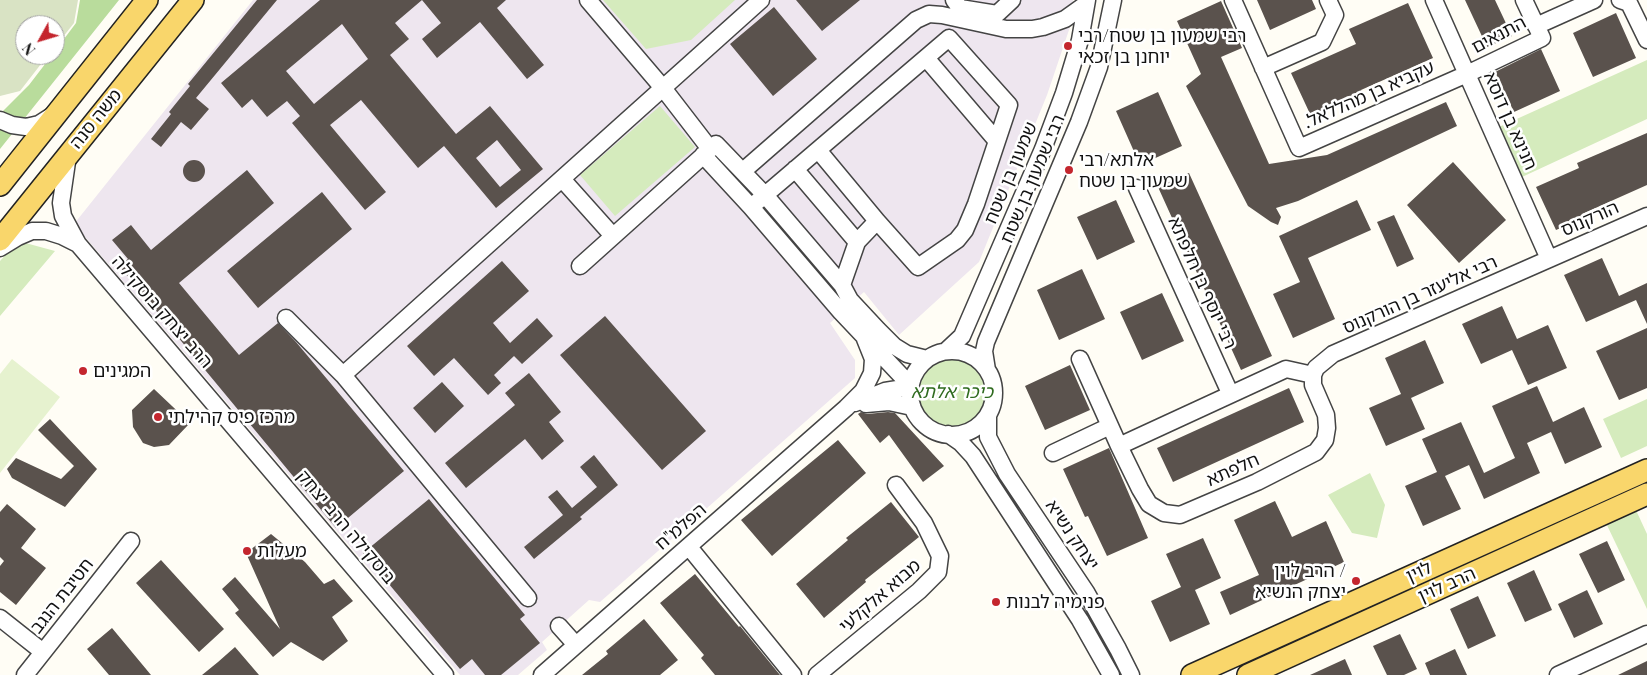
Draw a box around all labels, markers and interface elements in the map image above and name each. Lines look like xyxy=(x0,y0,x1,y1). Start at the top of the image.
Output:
street label: התנאים xyxy=(1468,12,1530,58)
north arrow xyxy=(15,15,65,65)
place label: רבי שמעון בן שטח/רבי יוחנן בן זכאי xyxy=(1078,25,1246,68)
text: N xyxy=(18,39,39,59)
marker: רבי שמעון בן שטח/רבי יוחנן בן זכאי xyxy=(1062,40,1074,52)
street label: .עקביא בן מהללאל xyxy=(1300,56,1438,134)
street label: חנינא בן דוסא xyxy=(1479,69,1541,173)
street label: משה סנה xyxy=(65,85,127,153)
street label: רבי שמעון בן שטח xyxy=(996,112,1070,246)
street label: שמעון בן שטח xyxy=(980,119,1042,227)
place label: אלתא/רבי שמעון בן שטח xyxy=(1079,149,1188,192)
marker: אלתא/רבי שמעון בן שטח xyxy=(1063,164,1075,176)
street label: הורקנוס xyxy=(1558,197,1622,241)
street label: רבי יוסף בן חלפתא xyxy=(1163,214,1241,352)
street label: הרב יצחק בוסקילה xyxy=(107,251,217,373)
street label: רבי אליעזר בן הורקנוס xyxy=(1339,251,1501,339)
place label: המגינים xyxy=(93,360,151,382)
marker: המגינים xyxy=(77,365,89,377)
park label: כיכר אלתא xyxy=(911,381,993,403)
place label: מרכז פיס קהילתי xyxy=(168,406,295,428)
marker: מרכז פיס קהילתי xyxy=(152,411,164,423)
street label: חלפתא xyxy=(1203,449,1263,491)
street label: בוסקילה הרב יצחק xyxy=(292,466,400,588)
street label: יצחק נשיא xyxy=(1041,496,1103,574)
street label: הפלמ"ח xyxy=(651,499,711,555)
place label: מעלות xyxy=(257,540,307,562)
marker: מעלות xyxy=(241,545,253,557)
street label: חטיבת הנגב xyxy=(26,554,98,638)
street label: מבוא אלקלעי xyxy=(835,555,925,637)
street label: לוין xyxy=(1403,557,1435,587)
place label: הרב לוין / יצחק הנשיא xyxy=(1255,560,1346,602)
street label: הרב לוין xyxy=(1415,563,1479,607)
marker: הרב לוין / יצחק הנשיא xyxy=(1350,575,1362,587)
place label: פנימיה לבנות xyxy=(1006,591,1105,613)
marker: פנימיה לבנות xyxy=(990,596,1002,608)

